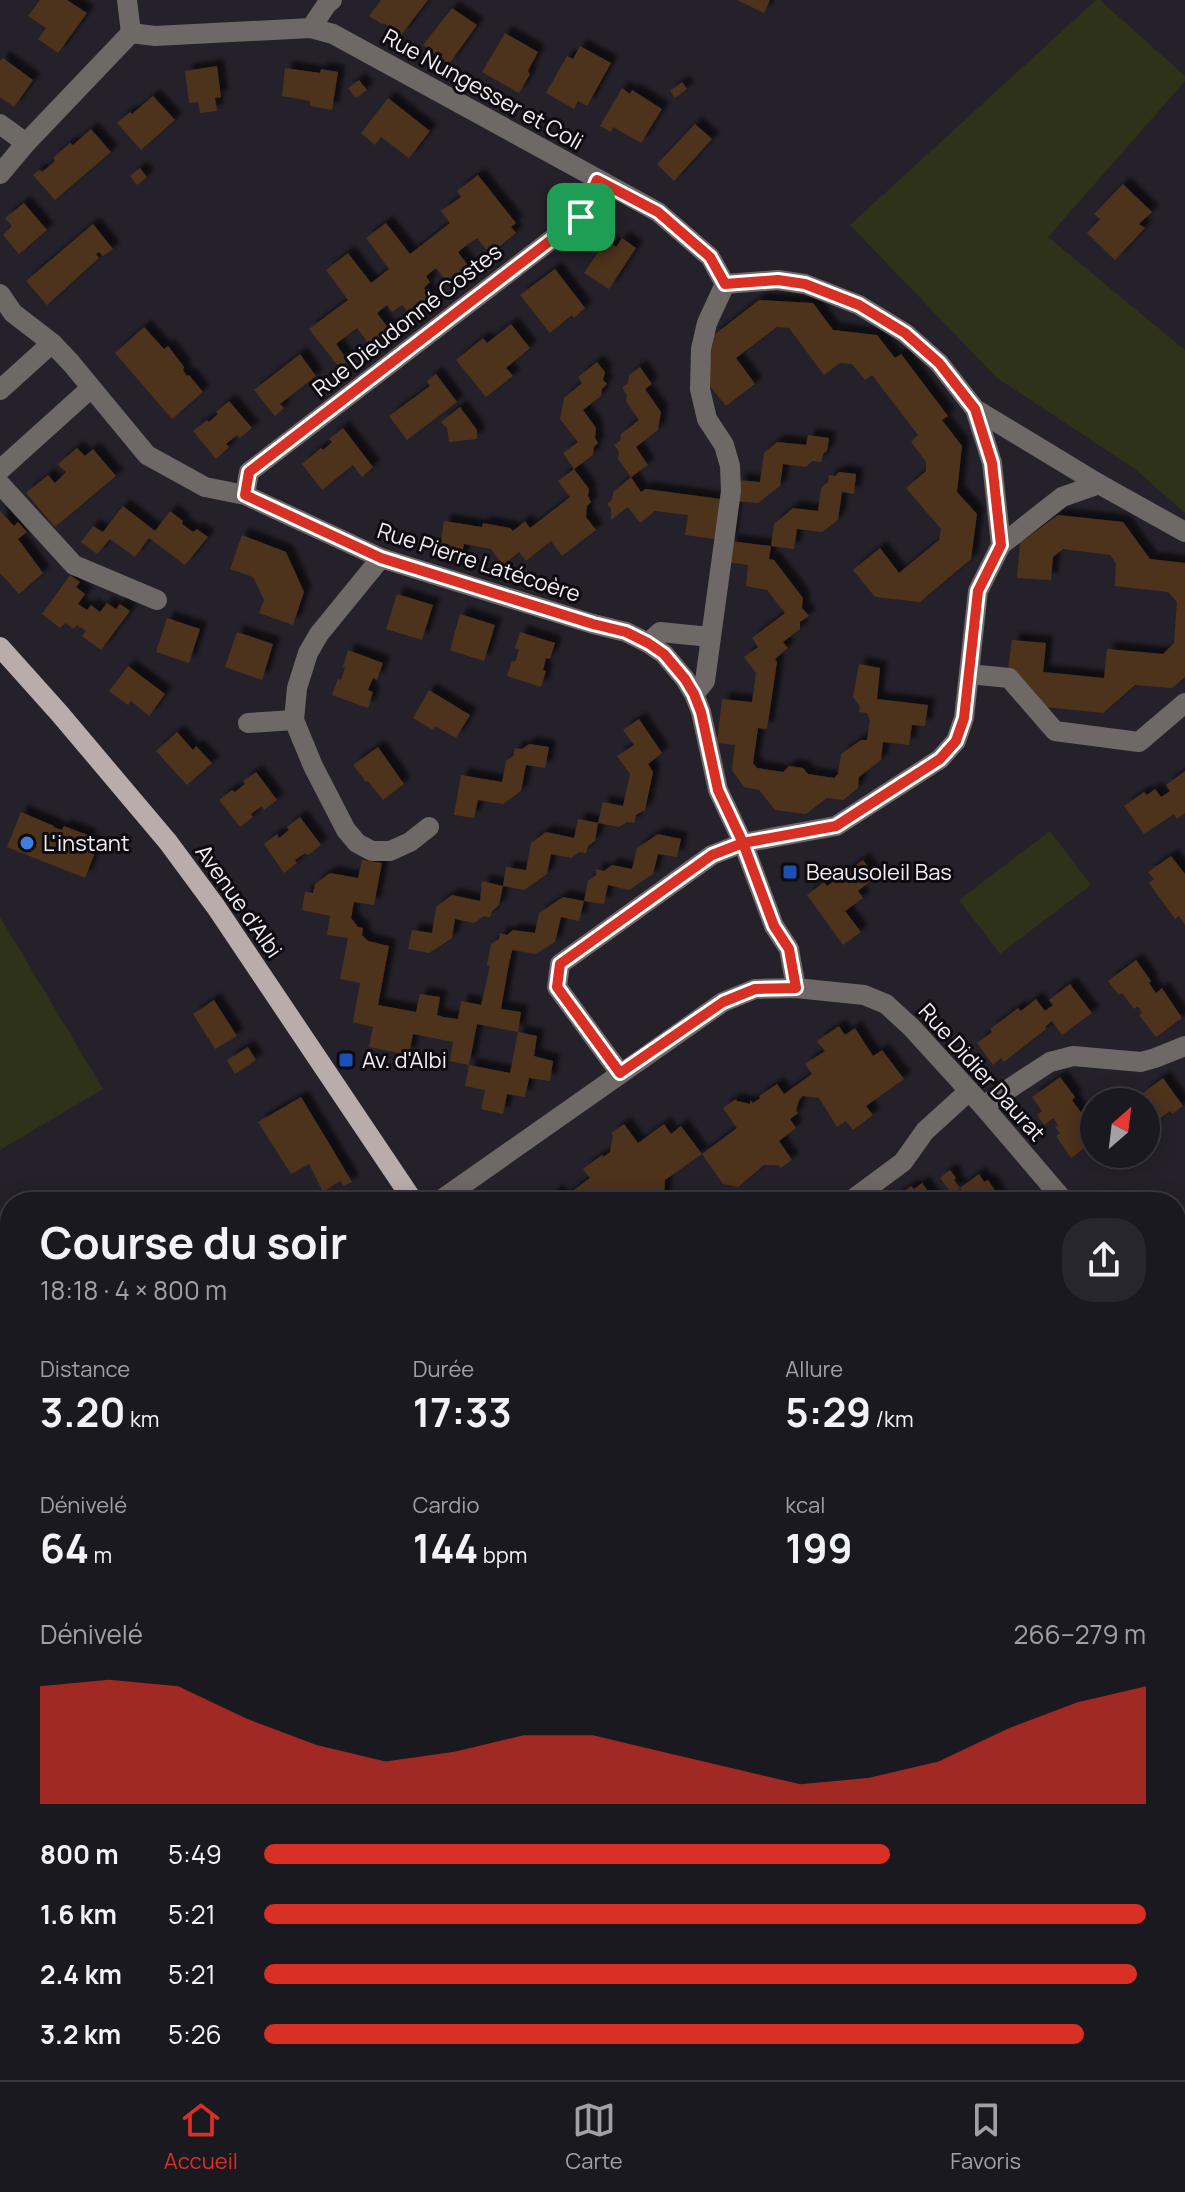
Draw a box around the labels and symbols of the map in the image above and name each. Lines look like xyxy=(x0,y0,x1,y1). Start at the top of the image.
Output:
street label: Rue Nungesser et Coli xyxy=(377,21,589,157)
pin xyxy=(547,183,615,251)
street label: Rue Dieudonné Costes xyxy=(306,237,508,403)
street label: Rue Pierre Latécoère xyxy=(374,515,584,609)
place label: L'instant xyxy=(43,828,130,858)
marker: L'instant xyxy=(18,834,36,852)
street label: Avenue d'Albi xyxy=(189,838,289,964)
place label: Beausoleil Bas xyxy=(806,857,952,887)
marker: Beausoleil Bas xyxy=(781,863,799,881)
street label: Rue Didier Daurat xyxy=(912,997,1052,1148)
place label: Av. d'Albi xyxy=(362,1045,447,1075)
marker: Av. d'Albi xyxy=(337,1051,355,1069)
north arrow xyxy=(1080,1088,1160,1168)

